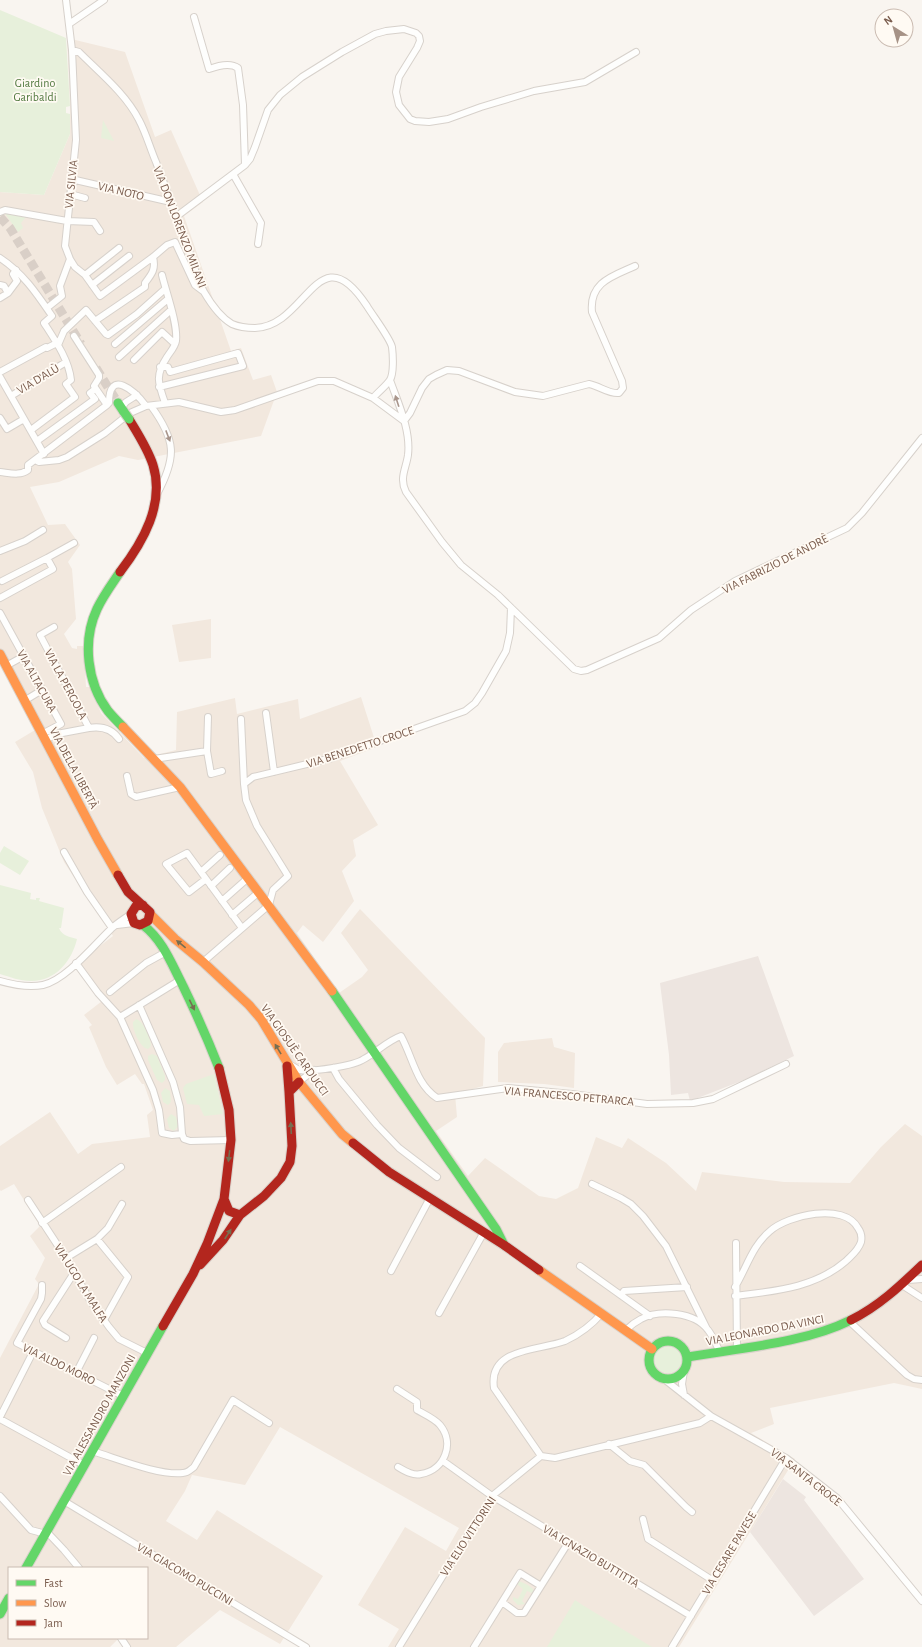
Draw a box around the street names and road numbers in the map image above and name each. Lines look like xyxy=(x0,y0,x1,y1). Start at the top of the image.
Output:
street label: VIA SILVIA xyxy=(62,159,80,209)
street label: VIA DON LORENZO MILANI xyxy=(151,165,209,289)
street label: VIA NOTO xyxy=(97,180,146,202)
street label: VIA D'ALÙ xyxy=(14,361,61,396)
street label: VIA FABRIZIO DE ANDRÈ xyxy=(720,531,830,596)
street label: VIA LA PERGOLA xyxy=(42,647,90,721)
street label: VIA ALTACURA xyxy=(15,648,59,714)
street label: VIA BENEDETTO CROCE xyxy=(305,724,415,770)
street label: VIA DELLA LIBERTÀ xyxy=(48,725,101,811)
street label: VIA GIOSUÈ CARDUCCI xyxy=(259,1002,332,1098)
street label: VIA FRANCESCO PETRARCA xyxy=(504,1084,635,1108)
street label: VIA UGO LA MALFA xyxy=(52,1241,110,1325)
street label: VIA LEONARDO DA VINCI xyxy=(705,1313,825,1347)
street label: VIA ALDO MORO xyxy=(21,1341,98,1387)
street label: VIA ALESSANDRO MANZONI xyxy=(61,1352,137,1478)
street label: VIA SANTA CROCE xyxy=(768,1446,844,1508)
street label: VIA ELIO VITTORINI xyxy=(438,1494,498,1578)
street label: VIA CESARE PAVESE xyxy=(700,1509,759,1596)
street label: VIA IGNAZIO BUTTITTA xyxy=(541,1523,641,1589)
street label: VIA GIACOMO PUCCINI xyxy=(135,1541,235,1607)

